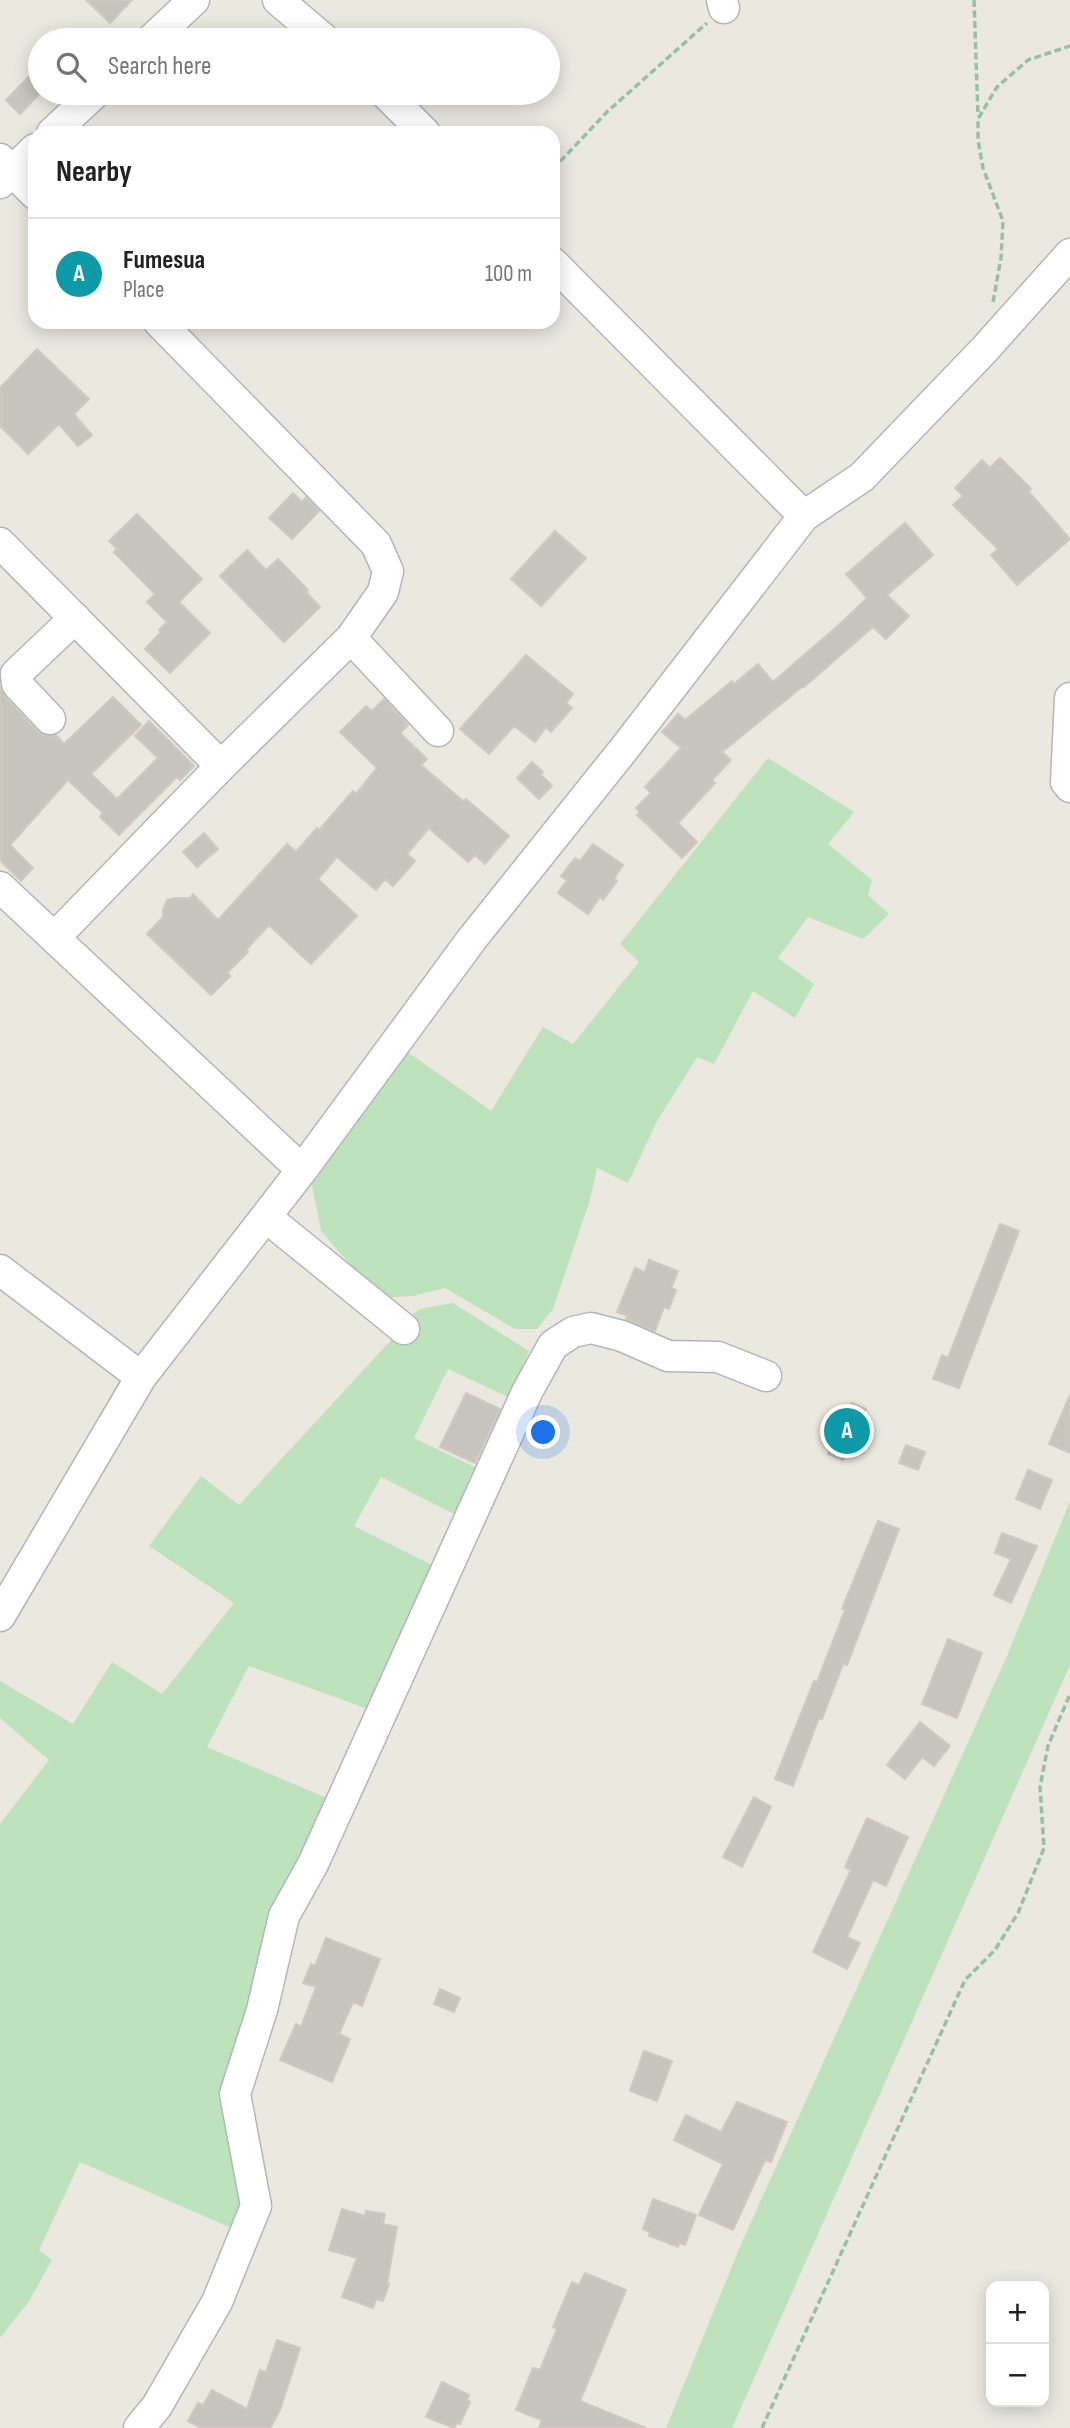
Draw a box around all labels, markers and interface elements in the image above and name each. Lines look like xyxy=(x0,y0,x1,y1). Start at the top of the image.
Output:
search box xyxy=(28,28,560,105)
icon: search xyxy=(52,48,90,86)
text: Search here xyxy=(108,51,211,82)
text: Nearby xyxy=(56,154,132,190)
text: Fumesua xyxy=(123,245,205,276)
text: A xyxy=(74,260,84,288)
text: 100 m xyxy=(485,260,532,288)
text: Place xyxy=(123,276,164,304)
pin: A xyxy=(824,1405,870,1457)
your location xyxy=(526,1415,560,1449)
map controls xyxy=(986,2281,1049,2407)
button: + xyxy=(986,2281,1049,2344)
button: − xyxy=(986,2344,1049,2407)

